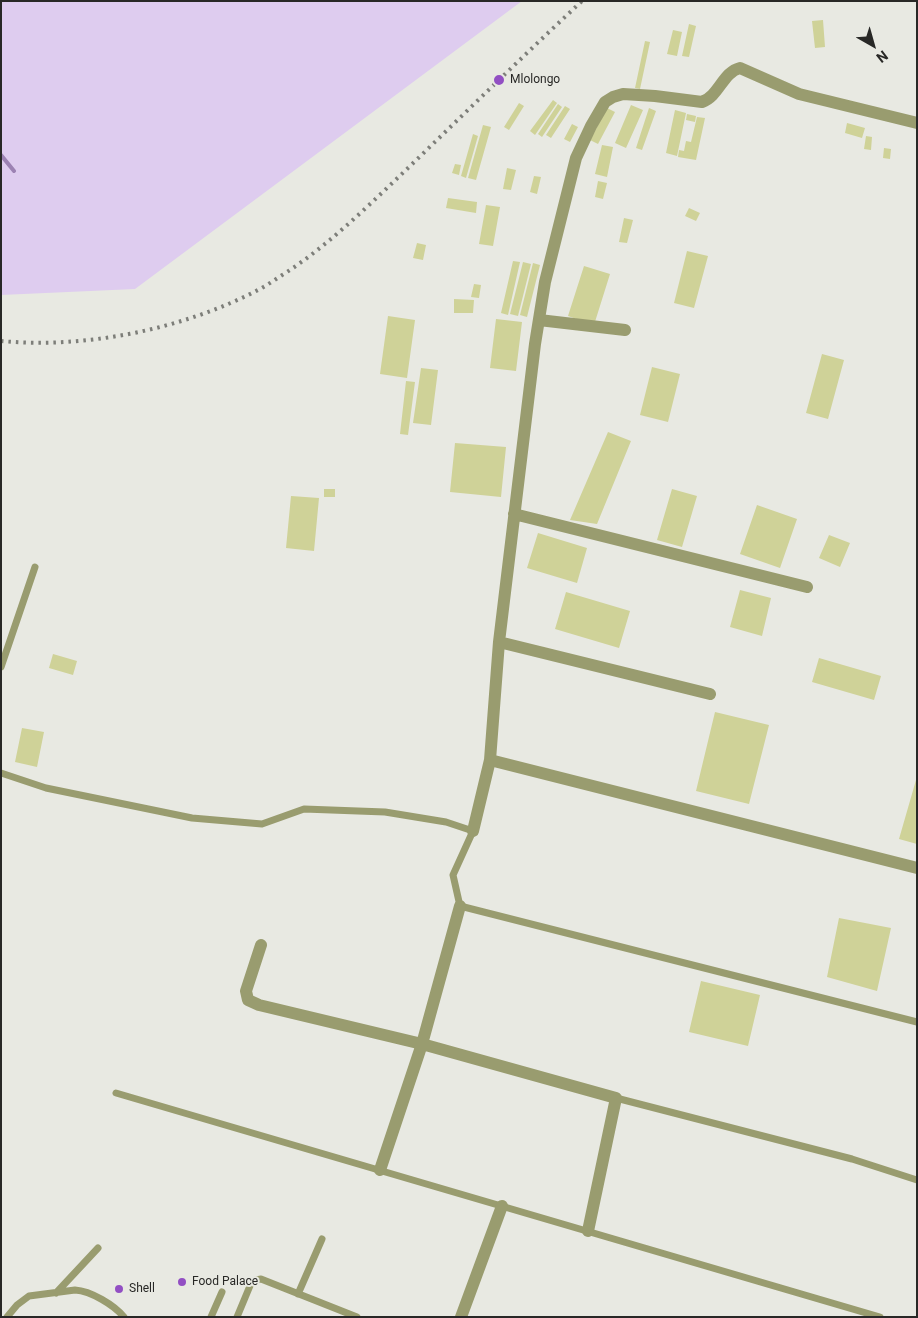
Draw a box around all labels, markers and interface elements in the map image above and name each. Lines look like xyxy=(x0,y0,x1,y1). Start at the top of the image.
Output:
north arrow xyxy=(848,20,898,70)
text: N xyxy=(873,47,891,66)
marker: Mlolongo xyxy=(492,73,506,87)
place label: Mlolongo xyxy=(510,73,560,87)
place label: Food Palace xyxy=(192,1275,258,1289)
marker: Food Palace xyxy=(176,1276,188,1288)
place label: Shell xyxy=(129,1282,155,1296)
marker: Shell xyxy=(113,1283,125,1295)

